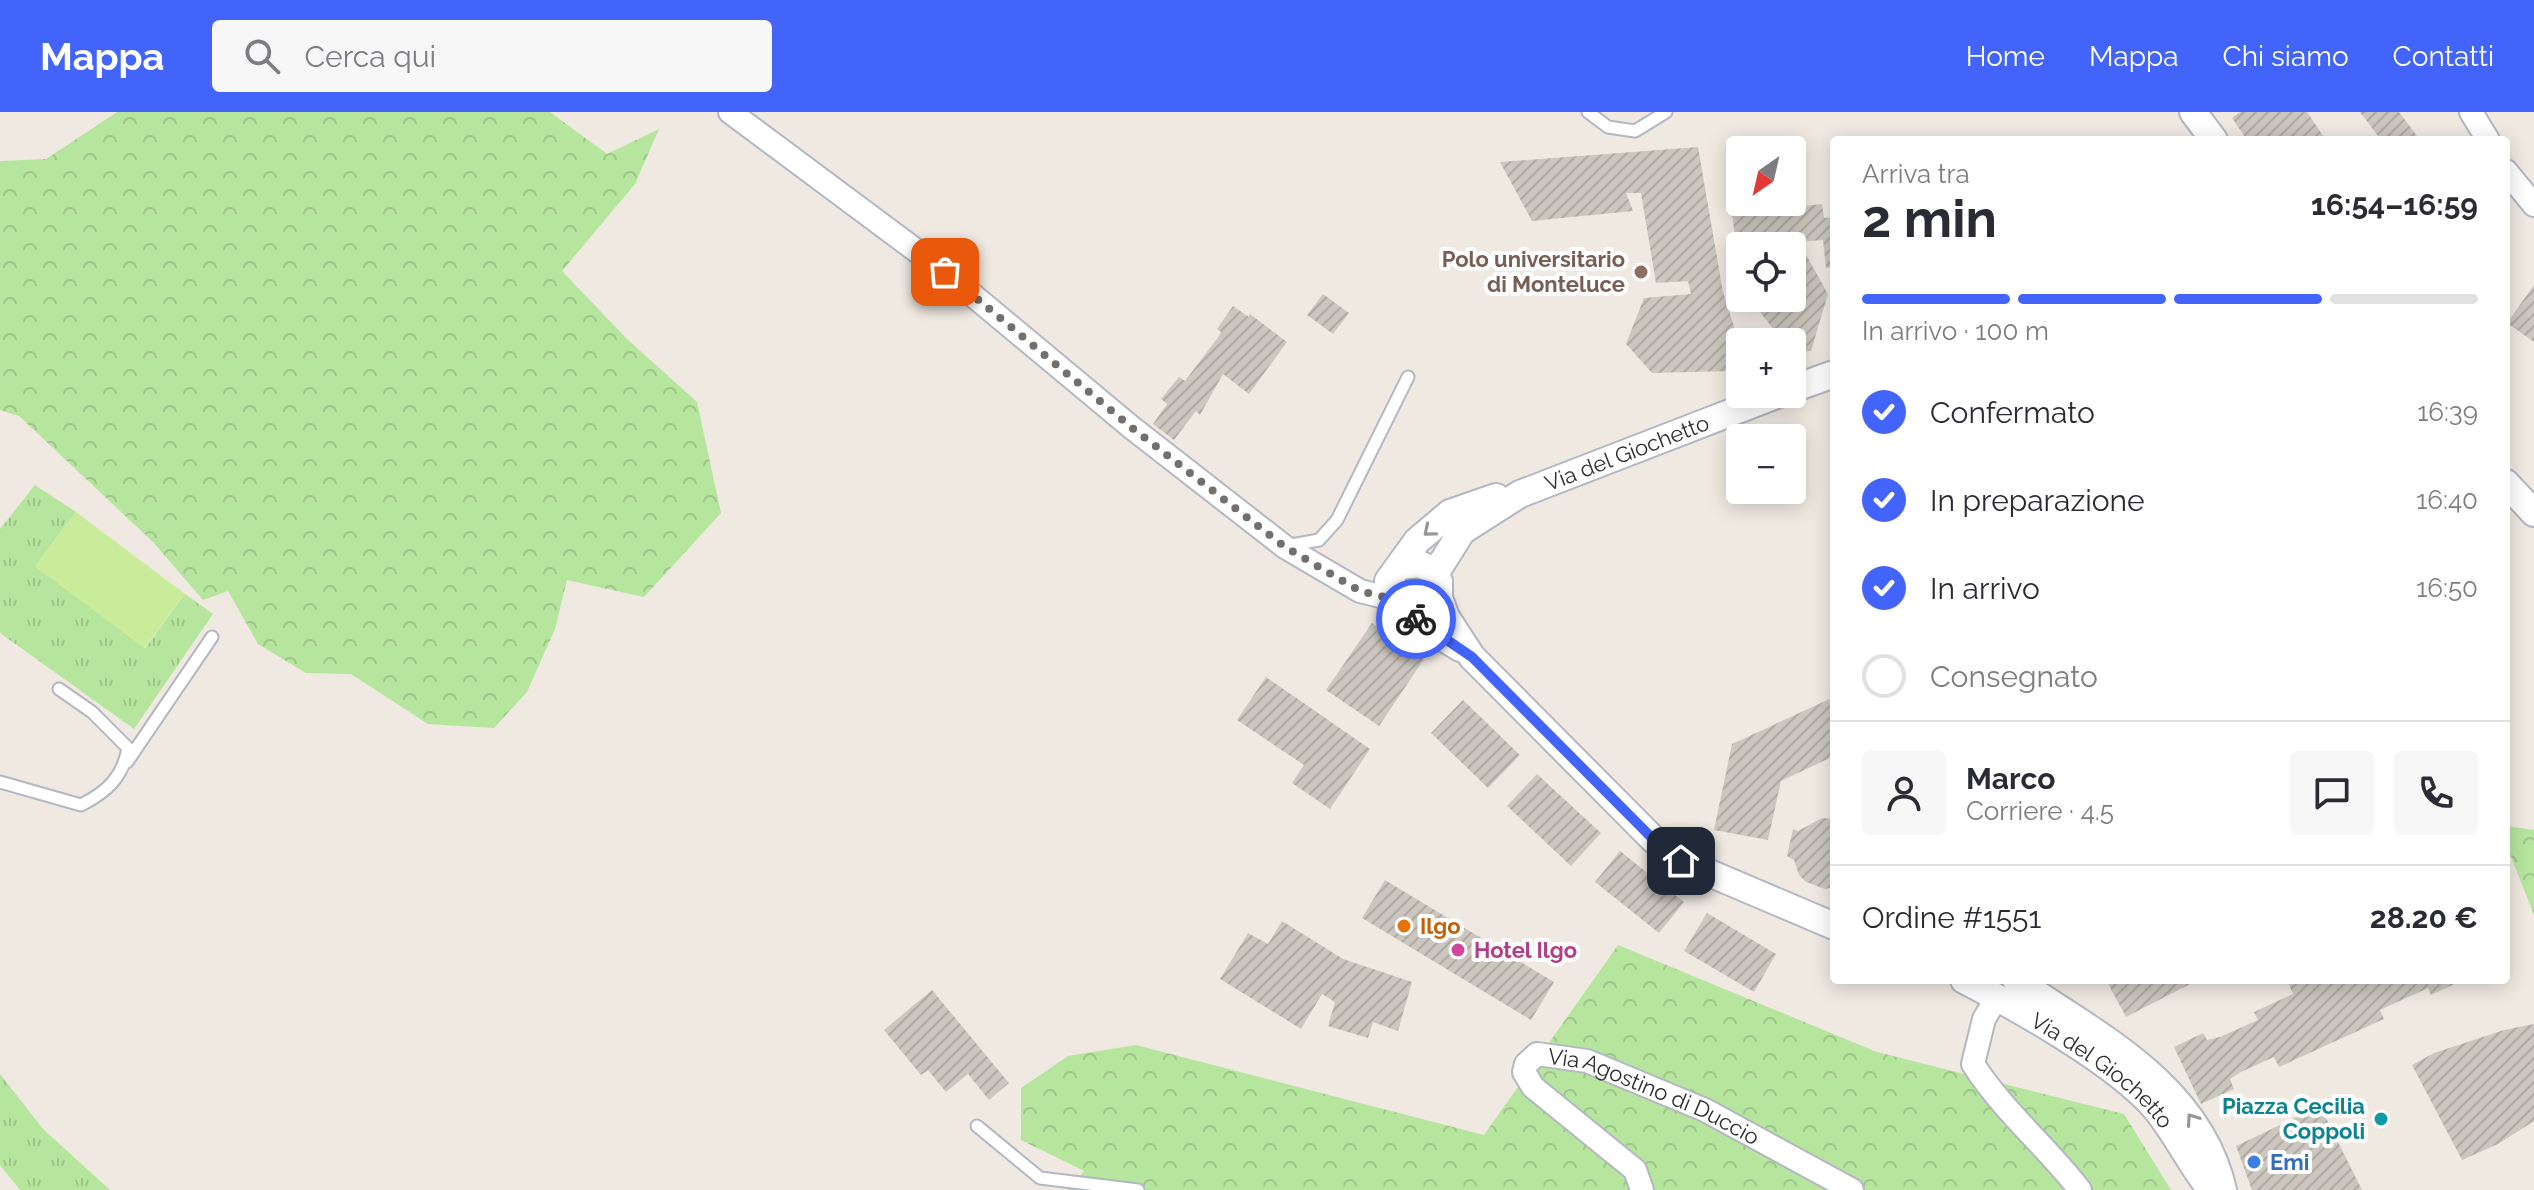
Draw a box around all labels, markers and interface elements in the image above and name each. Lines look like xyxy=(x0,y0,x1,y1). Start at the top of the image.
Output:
search box xyxy=(212,20,772,92)
text: Mappa xyxy=(40,34,164,79)
icon: search xyxy=(240,34,284,78)
text: Cerca qui xyxy=(304,39,436,74)
text: Home xyxy=(1966,40,2045,73)
text: Mappa xyxy=(2089,40,2178,73)
text: Chi siamo xyxy=(2222,40,2349,73)
text: Contatti xyxy=(2393,40,2494,73)
north arrow xyxy=(1726,136,1806,216)
map controls xyxy=(1726,136,1806,504)
text: Arriva tra xyxy=(1862,159,1970,189)
text: 16:54–16:59 xyxy=(2311,187,2478,222)
text: 2 min xyxy=(1862,188,1997,249)
button: locate xyxy=(1726,232,1806,312)
pin xyxy=(911,238,979,306)
place label: Polo universitario di Monteluce xyxy=(1442,246,1625,297)
icon: bag xyxy=(923,250,967,294)
marker: Polo universitario di Monteluce xyxy=(1632,263,1650,281)
text: In arrivo · 100 m xyxy=(1862,316,2049,346)
button: + xyxy=(1726,328,1806,408)
icon: check xyxy=(1862,390,1906,434)
text: Confermato xyxy=(1930,395,2095,430)
text: 16:39 xyxy=(2417,397,2478,427)
street label: Via del Giochetto xyxy=(1541,409,1713,496)
button: − xyxy=(1726,424,1806,504)
icon: check xyxy=(1862,478,1906,522)
text: In preparazione xyxy=(1930,483,2145,518)
text: 16:40 xyxy=(2416,485,2478,515)
one-way arrow xyxy=(1423,521,1438,536)
icon: check xyxy=(1862,566,1906,610)
text: In arrivo xyxy=(1930,571,2040,606)
text: 16:50 xyxy=(2416,573,2478,603)
courier xyxy=(1376,579,1456,659)
icon: bike xyxy=(1394,597,1438,641)
text: Consegnato xyxy=(1930,659,2098,694)
button: person xyxy=(1862,751,1946,835)
button: chat xyxy=(2290,751,2374,835)
button: phone xyxy=(2394,751,2478,835)
text: Marco xyxy=(1966,761,2055,796)
text: Corriere · 4.5 xyxy=(1966,796,2114,826)
pin xyxy=(1647,827,1715,895)
icon: home xyxy=(1659,839,1703,883)
text: Ordine #1551 xyxy=(1862,900,2041,935)
text: 28.20 € xyxy=(2370,900,2478,935)
place label: Ilgo xyxy=(1420,913,1461,939)
marker: Ilgo xyxy=(1395,917,1413,935)
place label: Hotel Ilgo xyxy=(1474,937,1577,963)
marker: Hotel Ilgo xyxy=(1449,941,1467,959)
street label: Via del Giochetto xyxy=(2027,1007,2179,1133)
street label: Via Agostino di Duccio xyxy=(1546,1043,1764,1150)
place label: Piazza Cecilia Coppoli xyxy=(2222,1093,2365,1144)
marker: Piazza Cecilia Coppoli xyxy=(2372,1110,2390,1128)
one-way arrow xyxy=(2187,1113,2202,1127)
place label: Emi xyxy=(2270,1149,2309,1175)
marker: Emi xyxy=(2245,1153,2263,1171)

